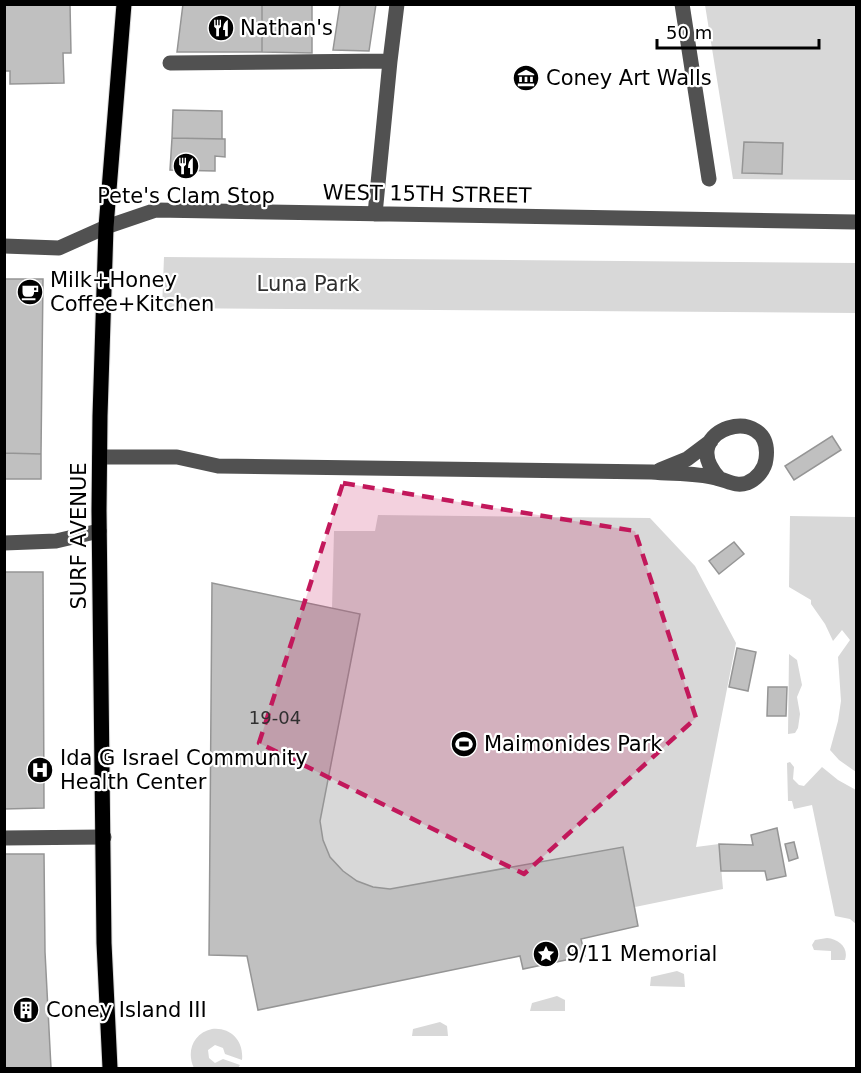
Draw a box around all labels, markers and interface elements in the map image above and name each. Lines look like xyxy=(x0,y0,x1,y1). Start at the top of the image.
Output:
scale bar xyxy=(657,12,819,50)
restaurant icon: Nathan's xyxy=(206,13,236,43)
place label: Nathan's xyxy=(240,16,333,40)
text: 50 m xyxy=(666,22,712,43)
museum icon: Coney Art Walls xyxy=(511,63,541,93)
place label: Coney Art Walls xyxy=(546,66,712,90)
restaurant icon: Pete's Clam Stop xyxy=(171,151,201,181)
street label: WEST 15TH STREET xyxy=(322,180,532,208)
place label: Pete's Clam Stop xyxy=(97,184,275,208)
place label: Milk+Honey Coffee+Kitchen xyxy=(50,268,214,316)
park label: Luna Park xyxy=(257,272,360,296)
cafe icon: Milk+Honey Coffee+Kitchen xyxy=(15,277,45,307)
street label: SURF AVENUE xyxy=(67,462,91,610)
house number: 19-04 xyxy=(249,707,301,728)
sports icon: Maimonides Park xyxy=(449,729,479,759)
place label: Maimonides Park xyxy=(484,732,663,756)
place label: Ida G Israel Community Health Center xyxy=(60,746,308,794)
hospital icon: Ida G Israel Community Health Center xyxy=(25,755,55,785)
place icon: 9/11 Memorial xyxy=(531,939,561,969)
place label: 9/11 Memorial xyxy=(566,942,717,966)
building icon: Coney Island III xyxy=(11,995,41,1025)
place label: Coney Island III xyxy=(46,998,207,1022)

